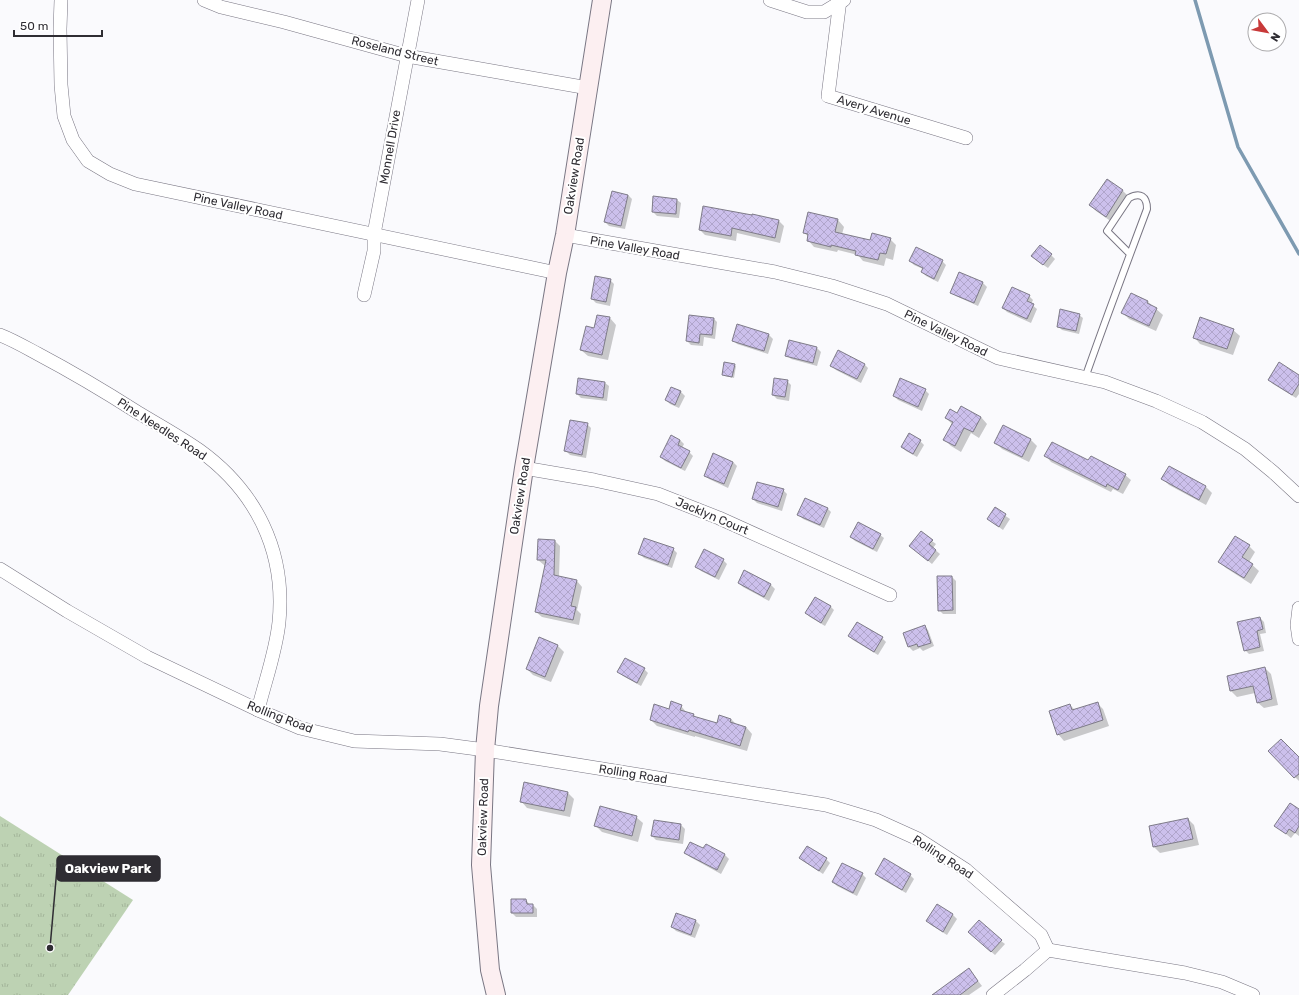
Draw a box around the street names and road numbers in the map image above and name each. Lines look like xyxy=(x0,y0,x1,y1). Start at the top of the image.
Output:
street label: Roseland Street xyxy=(350,33,440,69)
street label: Avery Avenue xyxy=(835,92,913,128)
street label: Monnell Drive xyxy=(377,108,403,185)
street label: Oakview Road xyxy=(561,136,587,216)
street label: Pine Valley Road xyxy=(192,190,284,222)
street label: Pine Valley Road xyxy=(589,233,681,263)
street label: Pine Valley Road xyxy=(902,307,990,359)
street label: Pine Needles Road xyxy=(115,395,209,463)
street label: Oakview Road xyxy=(507,456,533,536)
street label: Jacklyn Court xyxy=(673,494,751,538)
street label: Rolling Road xyxy=(245,698,315,736)
street label: Rolling Road xyxy=(598,762,668,786)
street label: Oakview Road xyxy=(475,778,491,856)
street label: Rolling Road xyxy=(910,832,976,882)

